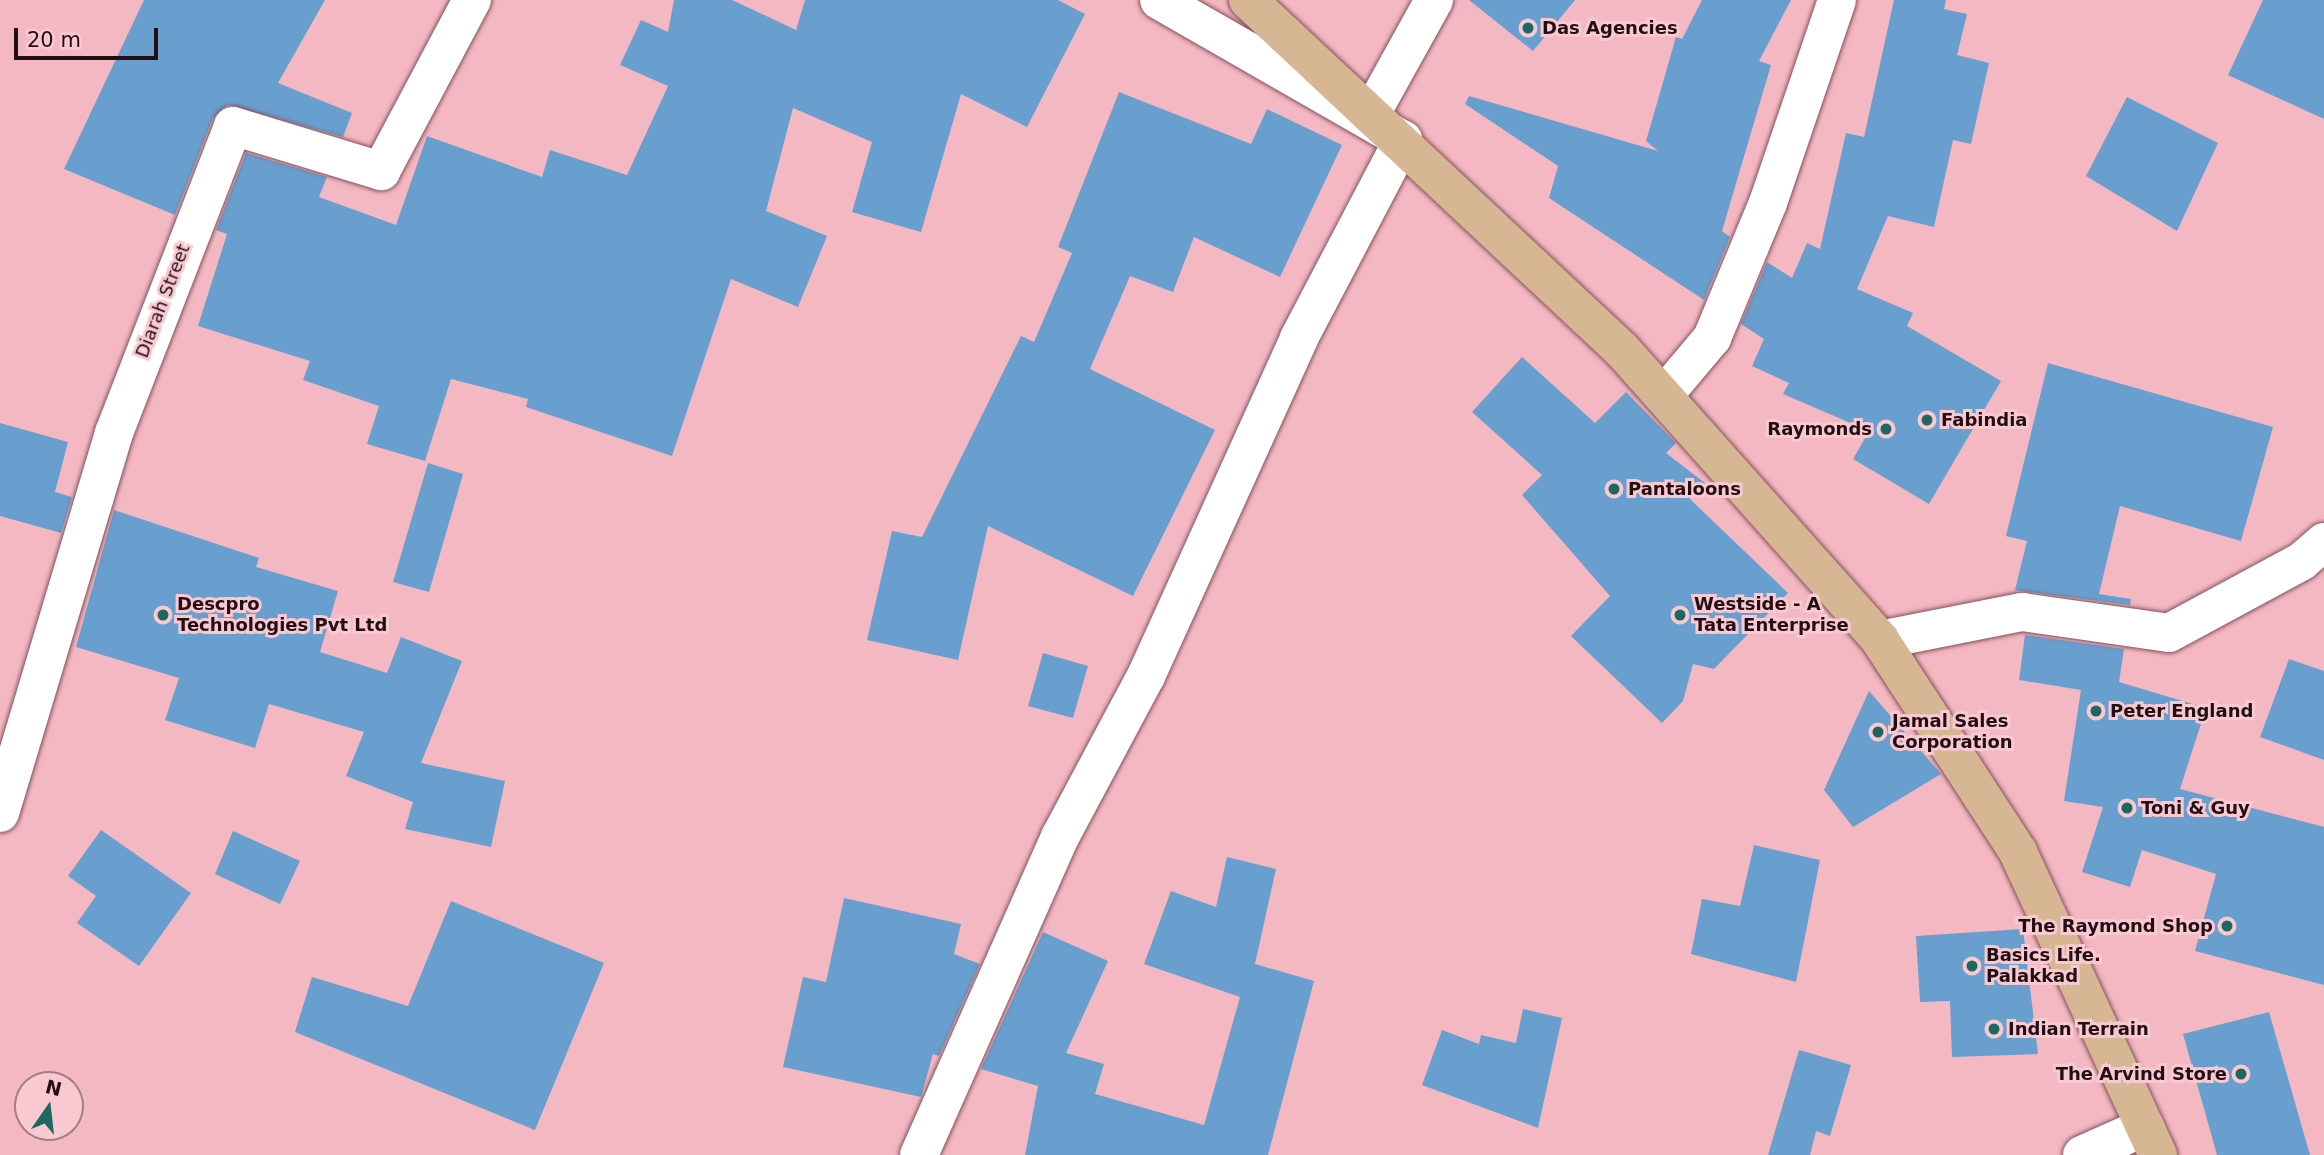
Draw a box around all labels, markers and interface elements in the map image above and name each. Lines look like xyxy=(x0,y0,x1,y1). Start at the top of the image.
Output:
scale bar xyxy=(18,14,161,58)
place label: Das Agencies xyxy=(1542,17,1678,39)
marker: Das Agencies xyxy=(1520,20,1536,36)
text: 20 m xyxy=(27,28,81,52)
street label: Diarah Street xyxy=(131,241,195,361)
place label: Fabindia xyxy=(1941,409,2027,431)
marker: Fabindia xyxy=(1919,412,1935,428)
place label: Raymonds xyxy=(1767,418,1872,440)
marker: Raymonds xyxy=(1878,421,1894,437)
place label: Pantaloons xyxy=(1628,478,1741,500)
marker: Pantaloons xyxy=(1606,481,1622,497)
place label: Descpro Technologies Pvt Ltd xyxy=(177,594,387,636)
place label: Westside - A Tata Enterprise xyxy=(1694,594,1849,636)
marker: Descpro Technologies Pvt Ltd xyxy=(155,607,171,623)
marker: Westside - A Tata Enterprise xyxy=(1672,607,1688,623)
place label: Peter England xyxy=(2110,700,2253,722)
marker: Peter England xyxy=(2088,703,2104,719)
place label: Jamal Sales Corporation xyxy=(1892,711,2013,754)
marker: Jamal Sales Corporation xyxy=(1870,724,1886,740)
place label: Toni & Guy xyxy=(2141,797,2250,819)
marker: Toni & Guy xyxy=(2119,800,2135,816)
place label: The Raymond Shop xyxy=(2018,915,2213,937)
marker: The Raymond Shop xyxy=(2219,918,2235,934)
place label: Basics Life. Palakkad xyxy=(1986,945,2101,988)
marker: Basics Life. Palakkad xyxy=(1964,958,1980,974)
place label: Indian Terrain xyxy=(2008,1018,2149,1040)
marker: Indian Terrain xyxy=(1986,1021,2002,1037)
place label: The Arvind Store xyxy=(2056,1063,2227,1085)
marker: The Arvind Store xyxy=(2233,1066,2249,1082)
north arrow xyxy=(14,1071,84,1141)
text: N xyxy=(43,1075,64,1100)

